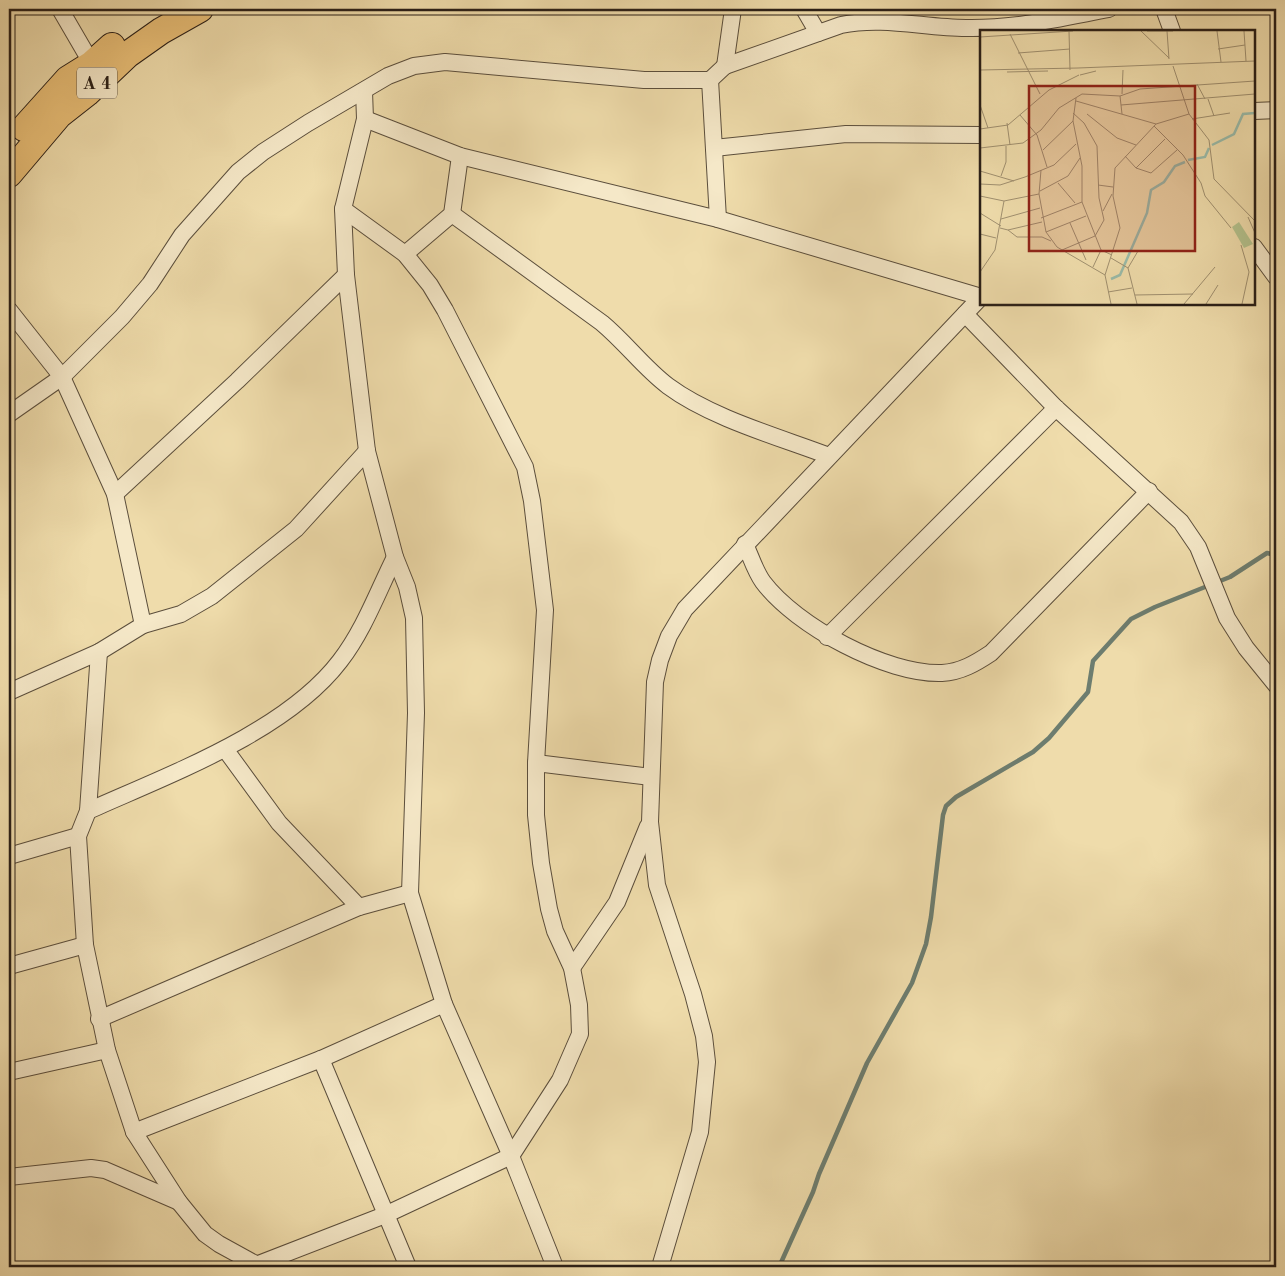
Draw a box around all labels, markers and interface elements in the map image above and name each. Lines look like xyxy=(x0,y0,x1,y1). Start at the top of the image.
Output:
inset map xyxy=(980,30,1255,305)
road number: A 4 xyxy=(77,68,117,99)

